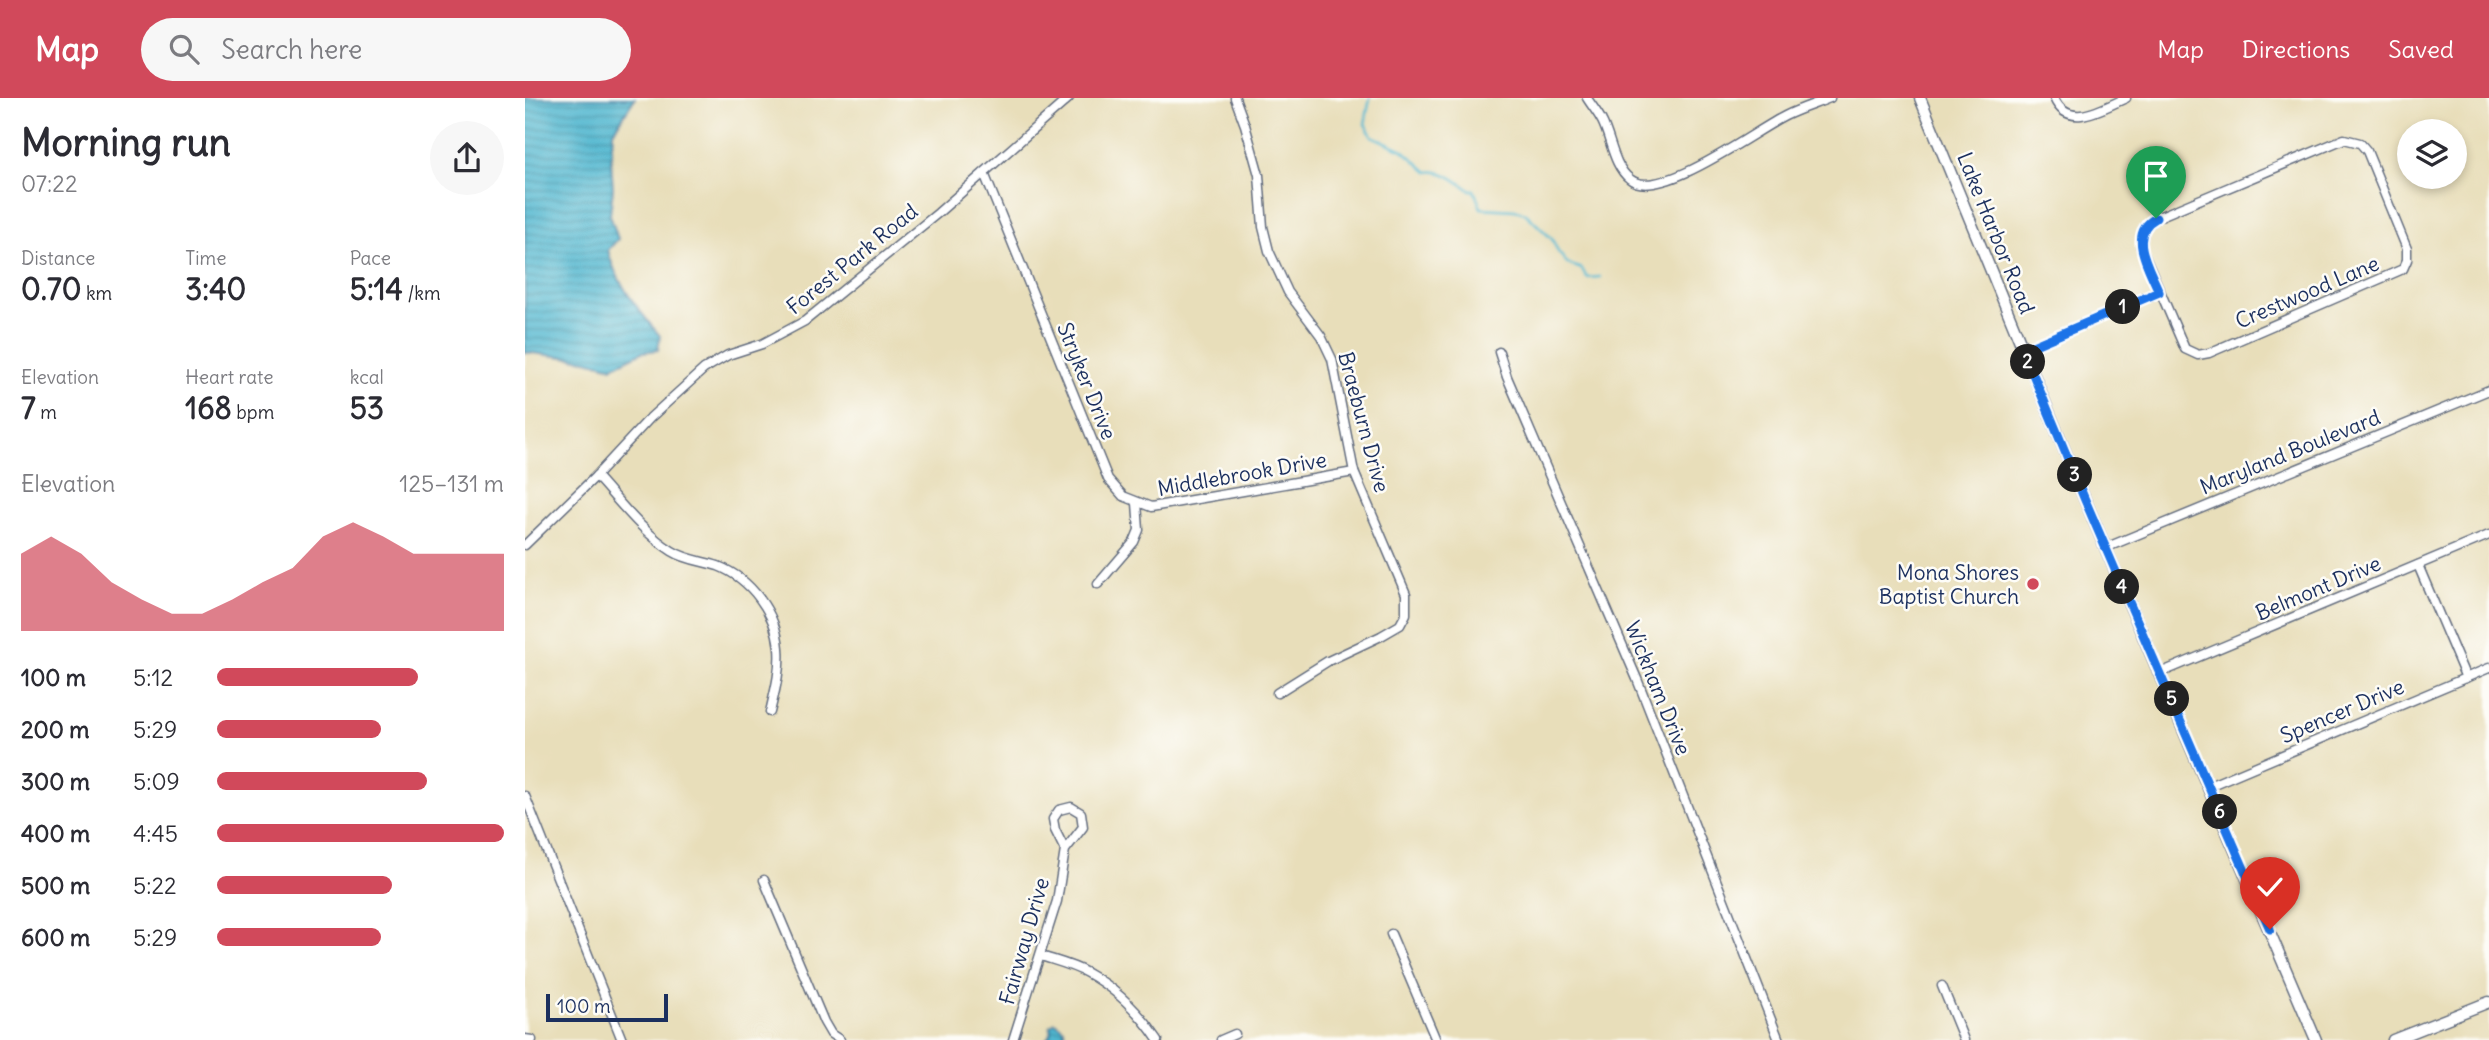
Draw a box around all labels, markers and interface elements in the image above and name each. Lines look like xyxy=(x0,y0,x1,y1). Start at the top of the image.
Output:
search box xyxy=(141,18,631,81)
text: Map xyxy=(35,28,99,70)
icon: search xyxy=(165,30,203,68)
text: Search here xyxy=(221,33,362,66)
text: Map xyxy=(2157,34,2204,64)
text: Directions xyxy=(2242,34,2350,64)
text: Saved xyxy=(2388,34,2454,64)
text: Morning run xyxy=(21,119,231,166)
map controls xyxy=(2397,119,2467,189)
button: layers xyxy=(2397,119,2467,189)
button: share xyxy=(430,121,504,195)
pin xyxy=(2126,146,2186,218)
street label: Lake Harbor Road xyxy=(1951,148,2041,318)
icon: arrive xyxy=(2137,157,2175,195)
text: 07:22 xyxy=(21,169,78,198)
street label: Forest Park Road xyxy=(781,198,923,320)
text: Distance xyxy=(21,246,95,270)
text: Time xyxy=(185,246,226,270)
text: Pace xyxy=(350,246,391,270)
street label: Crestwood Lane xyxy=(2231,250,2383,334)
text: 0.70 xyxy=(21,270,81,308)
text: 3:40 xyxy=(185,270,246,308)
text: 5:14 xyxy=(350,270,403,308)
text: km xyxy=(81,281,112,305)
text: /km xyxy=(403,281,441,305)
pin: 1 xyxy=(2105,290,2141,325)
text: 1 xyxy=(2119,294,2126,318)
street label: Stryker Drive xyxy=(1051,318,1123,444)
pin: 2 xyxy=(2011,344,2045,380)
street label: Braeburn Drive xyxy=(1332,349,1396,495)
text: 2 xyxy=(2022,349,2033,373)
text: Elevation xyxy=(21,365,99,389)
text: Heart rate xyxy=(185,365,273,389)
text: kcal xyxy=(350,365,384,389)
text: 7 xyxy=(21,389,36,427)
text: 168 xyxy=(185,389,232,427)
text: 53 xyxy=(350,389,384,427)
text: m xyxy=(36,400,57,424)
text: bpm xyxy=(232,400,274,424)
street label: Maryland Boulevard xyxy=(2196,403,2384,501)
street label: Middlebrook Drive xyxy=(1155,446,1329,502)
pin: 3 xyxy=(2057,458,2093,492)
text: 3 xyxy=(2069,462,2080,486)
text: Elevation xyxy=(21,469,115,498)
text: 125–131 m xyxy=(399,469,504,498)
street label: Belmont Drive xyxy=(2251,549,2385,627)
place label: Mona Shores Baptist Church xyxy=(1879,559,2019,610)
pin: 4 xyxy=(2105,570,2139,604)
text: 4 xyxy=(2116,574,2127,598)
marker: Mona Shores Baptist Church xyxy=(2025,576,2041,592)
street label: Wickham Drive xyxy=(1619,617,1697,759)
text: 100 m xyxy=(21,663,86,692)
text: 5:12 xyxy=(133,663,173,692)
street label: Spencer Drive xyxy=(2276,673,2408,749)
pin: 5 xyxy=(2155,682,2189,716)
text: 5 xyxy=(2166,686,2177,710)
text: 200 m xyxy=(21,715,90,744)
text: 5:29 xyxy=(133,715,177,744)
text: 300 m xyxy=(21,767,90,796)
text: 5:09 xyxy=(133,767,180,796)
pin: 6 xyxy=(2203,794,2237,830)
text: 6 xyxy=(2214,799,2225,823)
text: 400 m xyxy=(21,819,90,848)
text: 4:45 xyxy=(133,819,178,848)
pin xyxy=(2240,857,2300,929)
icon: check xyxy=(2251,868,2289,906)
text: 500 m xyxy=(21,871,90,900)
text: 5:22 xyxy=(133,871,177,900)
street label: Fairway Drive xyxy=(993,874,1055,1008)
text: 600 m xyxy=(21,923,90,952)
text: 5:29 xyxy=(133,923,177,952)
scale bar xyxy=(546,991,669,1023)
text: 100 m xyxy=(557,994,611,1018)

